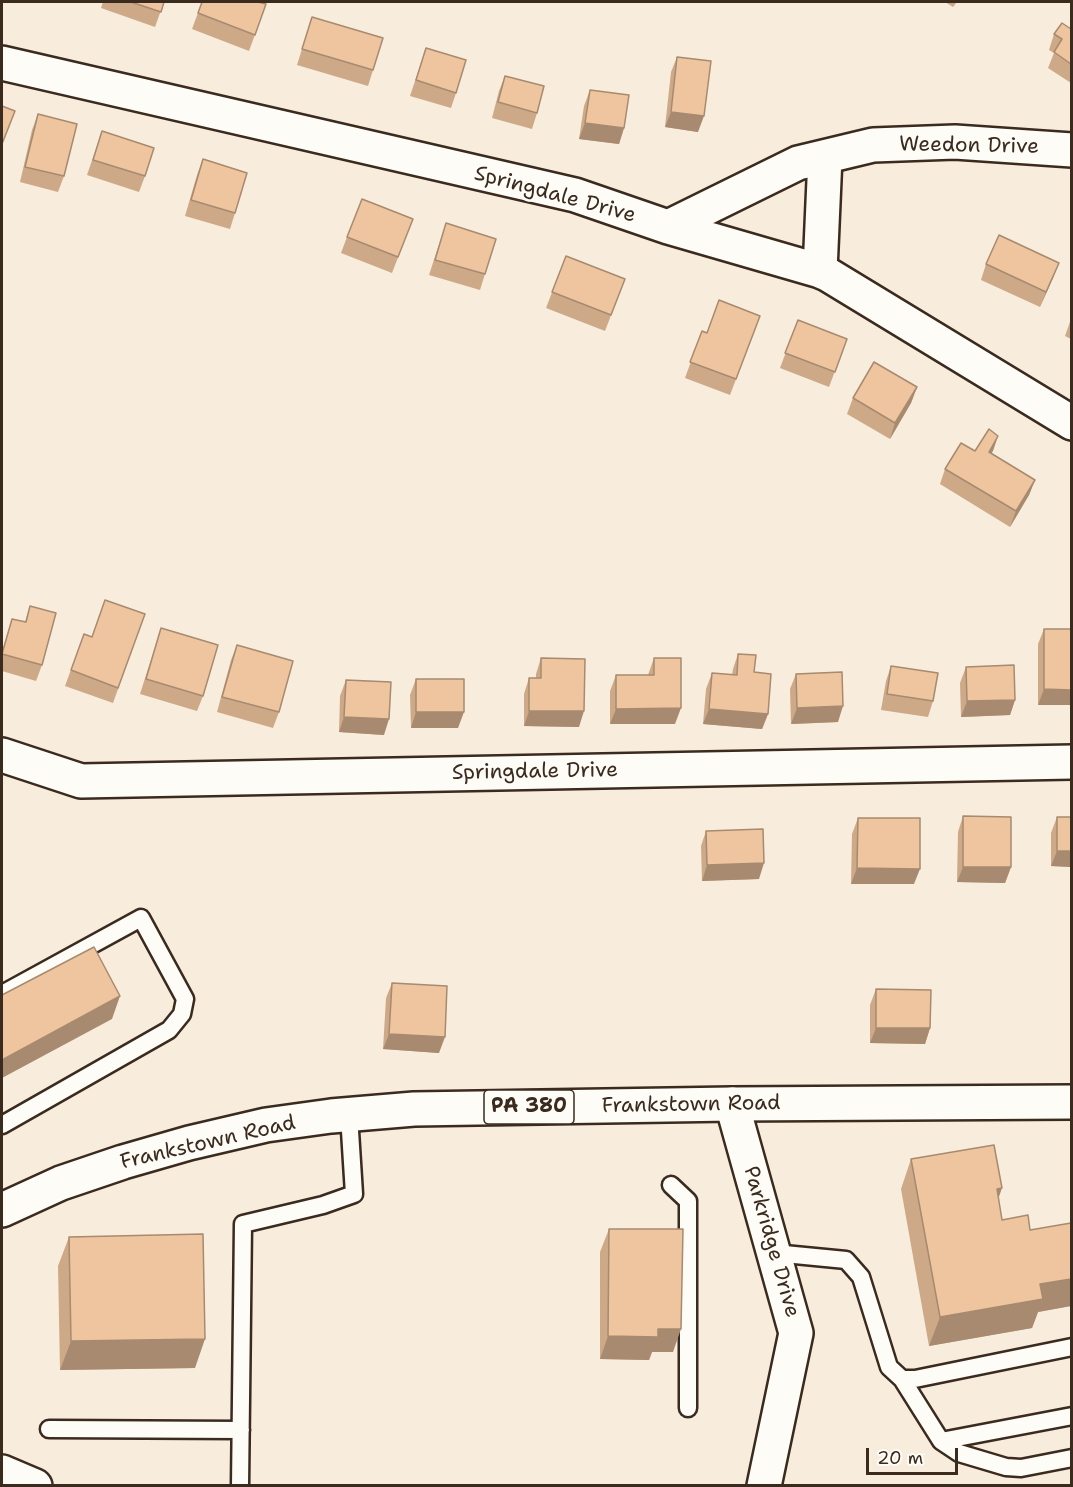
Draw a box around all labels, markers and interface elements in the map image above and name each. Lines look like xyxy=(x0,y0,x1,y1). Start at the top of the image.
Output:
street label: Weedon Drive xyxy=(899,132,1039,160)
street label: Springdale Drive xyxy=(472,161,638,229)
street label: Springdale Drive xyxy=(452,758,618,786)
road number: PA 380 xyxy=(484,1090,574,1124)
street label: Frankstown Road xyxy=(601,1091,781,1119)
street label: Frankstown Road xyxy=(118,1111,298,1175)
street label: Parkridge Drive xyxy=(737,1164,805,1320)
scale bar xyxy=(869,1436,960,1474)
text: 20 m xyxy=(877,1446,923,1470)

